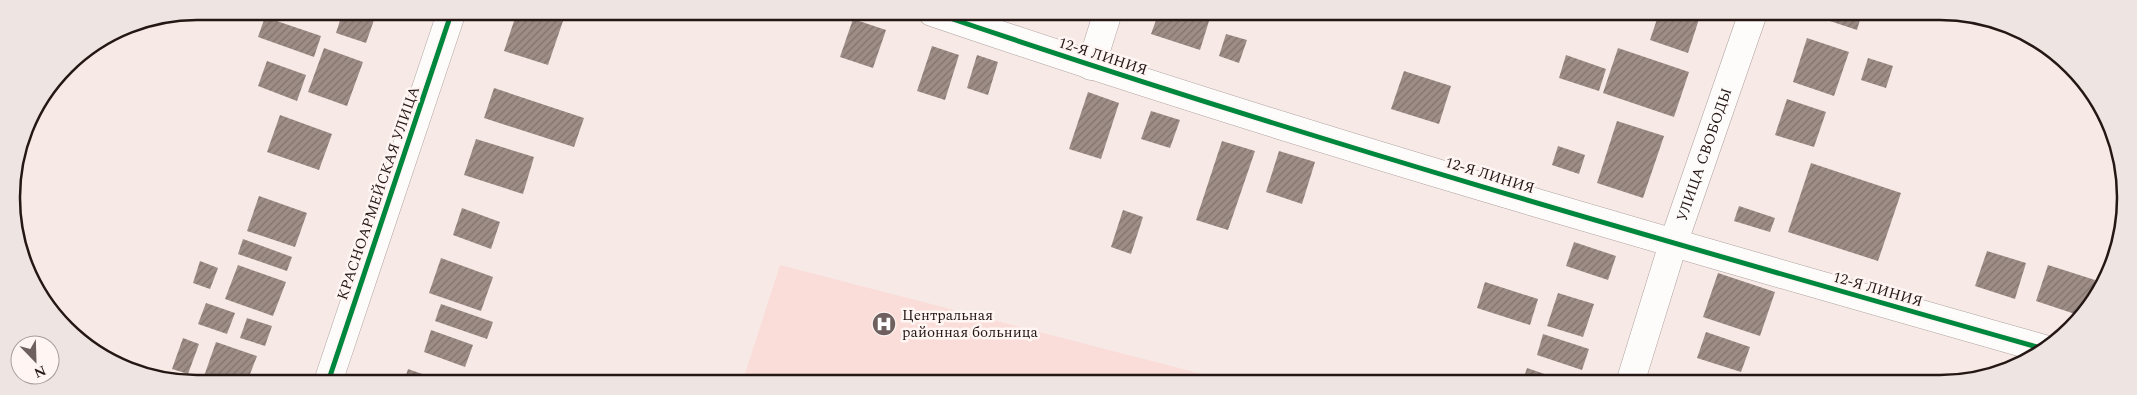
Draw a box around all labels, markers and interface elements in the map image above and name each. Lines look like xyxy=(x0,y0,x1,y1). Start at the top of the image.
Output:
street label: 12-Я ЛИНИЯ xyxy=(1055,31,1150,82)
street label: КРАСНОАРМЕЙСКАЯ УЛИЦА xyxy=(331,83,426,303)
street label: УЛИЦА СВОБОДЫ xyxy=(1671,85,1738,225)
street label: 12-Я ЛИНИЯ xyxy=(1442,151,1538,200)
street label: 12-Я ЛИНИЯ xyxy=(1830,266,1926,313)
place label: Центральная районная больница xyxy=(902,304,1038,344)
hospital icon: Центральная районная больница xyxy=(871,311,897,337)
north arrow xyxy=(10,335,60,385)
text: N xyxy=(31,360,49,383)

